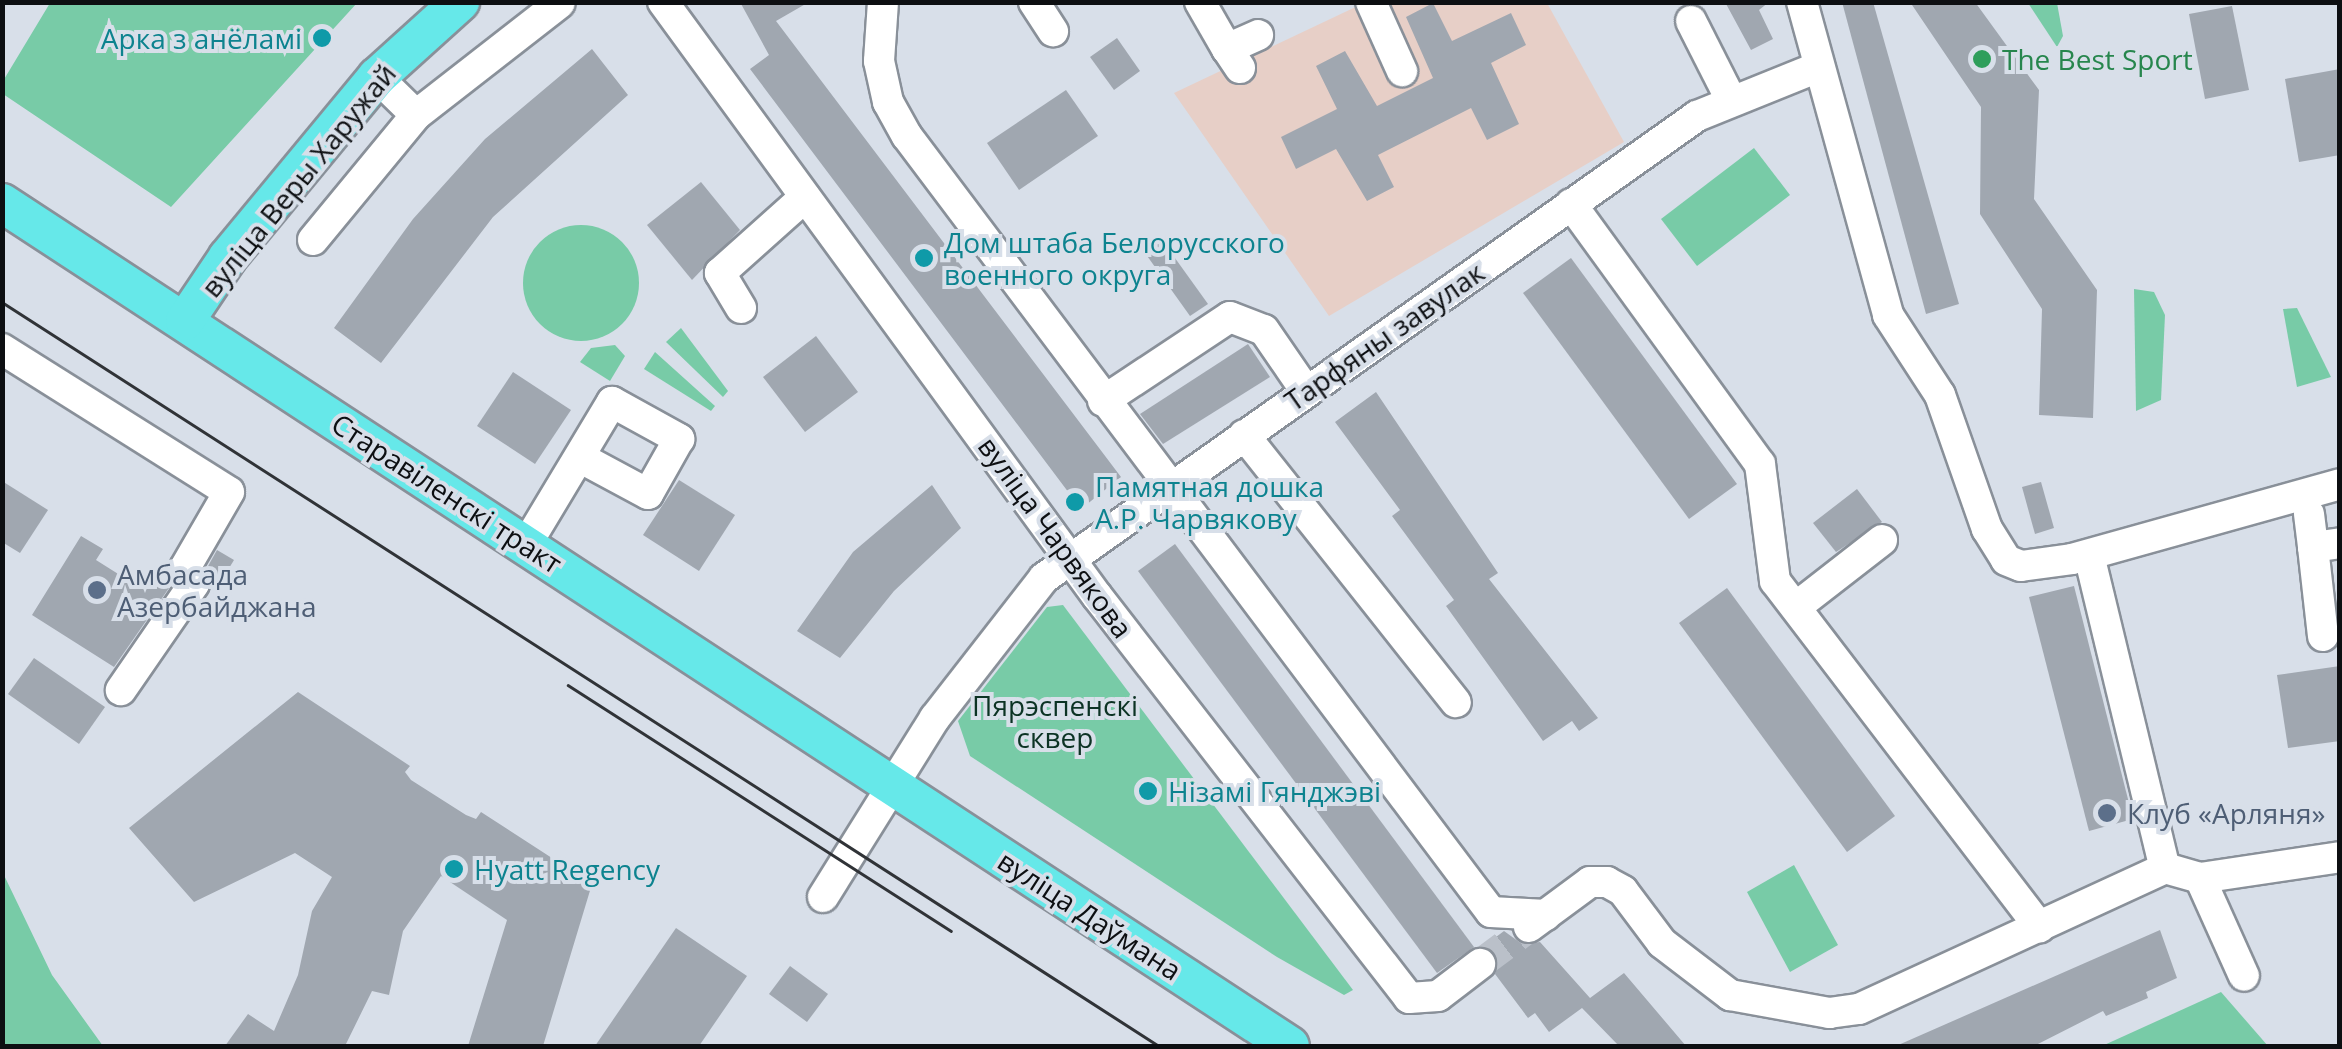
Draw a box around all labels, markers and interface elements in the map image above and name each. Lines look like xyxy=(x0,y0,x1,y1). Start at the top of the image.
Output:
place label: Арка з анёламі xyxy=(101,21,302,55)
marker: Арка з анёламі xyxy=(311,27,333,49)
place label: The Best Sport xyxy=(2002,42,2193,76)
marker: The Best Sport xyxy=(1971,48,1993,70)
street label: вуліца Веры Харужай xyxy=(194,57,402,303)
place label: Дом штаба Белорусского военного округа xyxy=(944,225,1285,291)
marker: Дом штаба Белорусского военного округа xyxy=(913,247,935,269)
street label: Тарфяны завулак xyxy=(1278,255,1490,417)
street label: Старавіленскі тракт xyxy=(326,406,568,580)
street label: вуліца Чарвякова xyxy=(972,430,1140,644)
place label: Памятная дошка А.Р. Чарвякову xyxy=(1095,469,1324,535)
marker: Памятная дошка А.Р. Чарвякову xyxy=(1064,491,1086,513)
place label: Амбасада Азербайджана xyxy=(117,557,317,623)
marker: Амбасада Азербайджана xyxy=(86,579,108,601)
park label: Пярэспенскі сквер xyxy=(972,688,1138,754)
place label: Нізамі Гянджэві xyxy=(1168,774,1381,808)
marker: Нізамі Гянджэві xyxy=(1137,780,1159,802)
place label: Клуб «Арляня» xyxy=(2127,796,2325,830)
marker: Клуб «Арляня» xyxy=(2096,802,2118,824)
street label: вуліца Даўмана xyxy=(992,843,1188,987)
place label: Hyatt Regency xyxy=(474,852,660,886)
marker: Hyatt Regency xyxy=(443,858,465,880)

